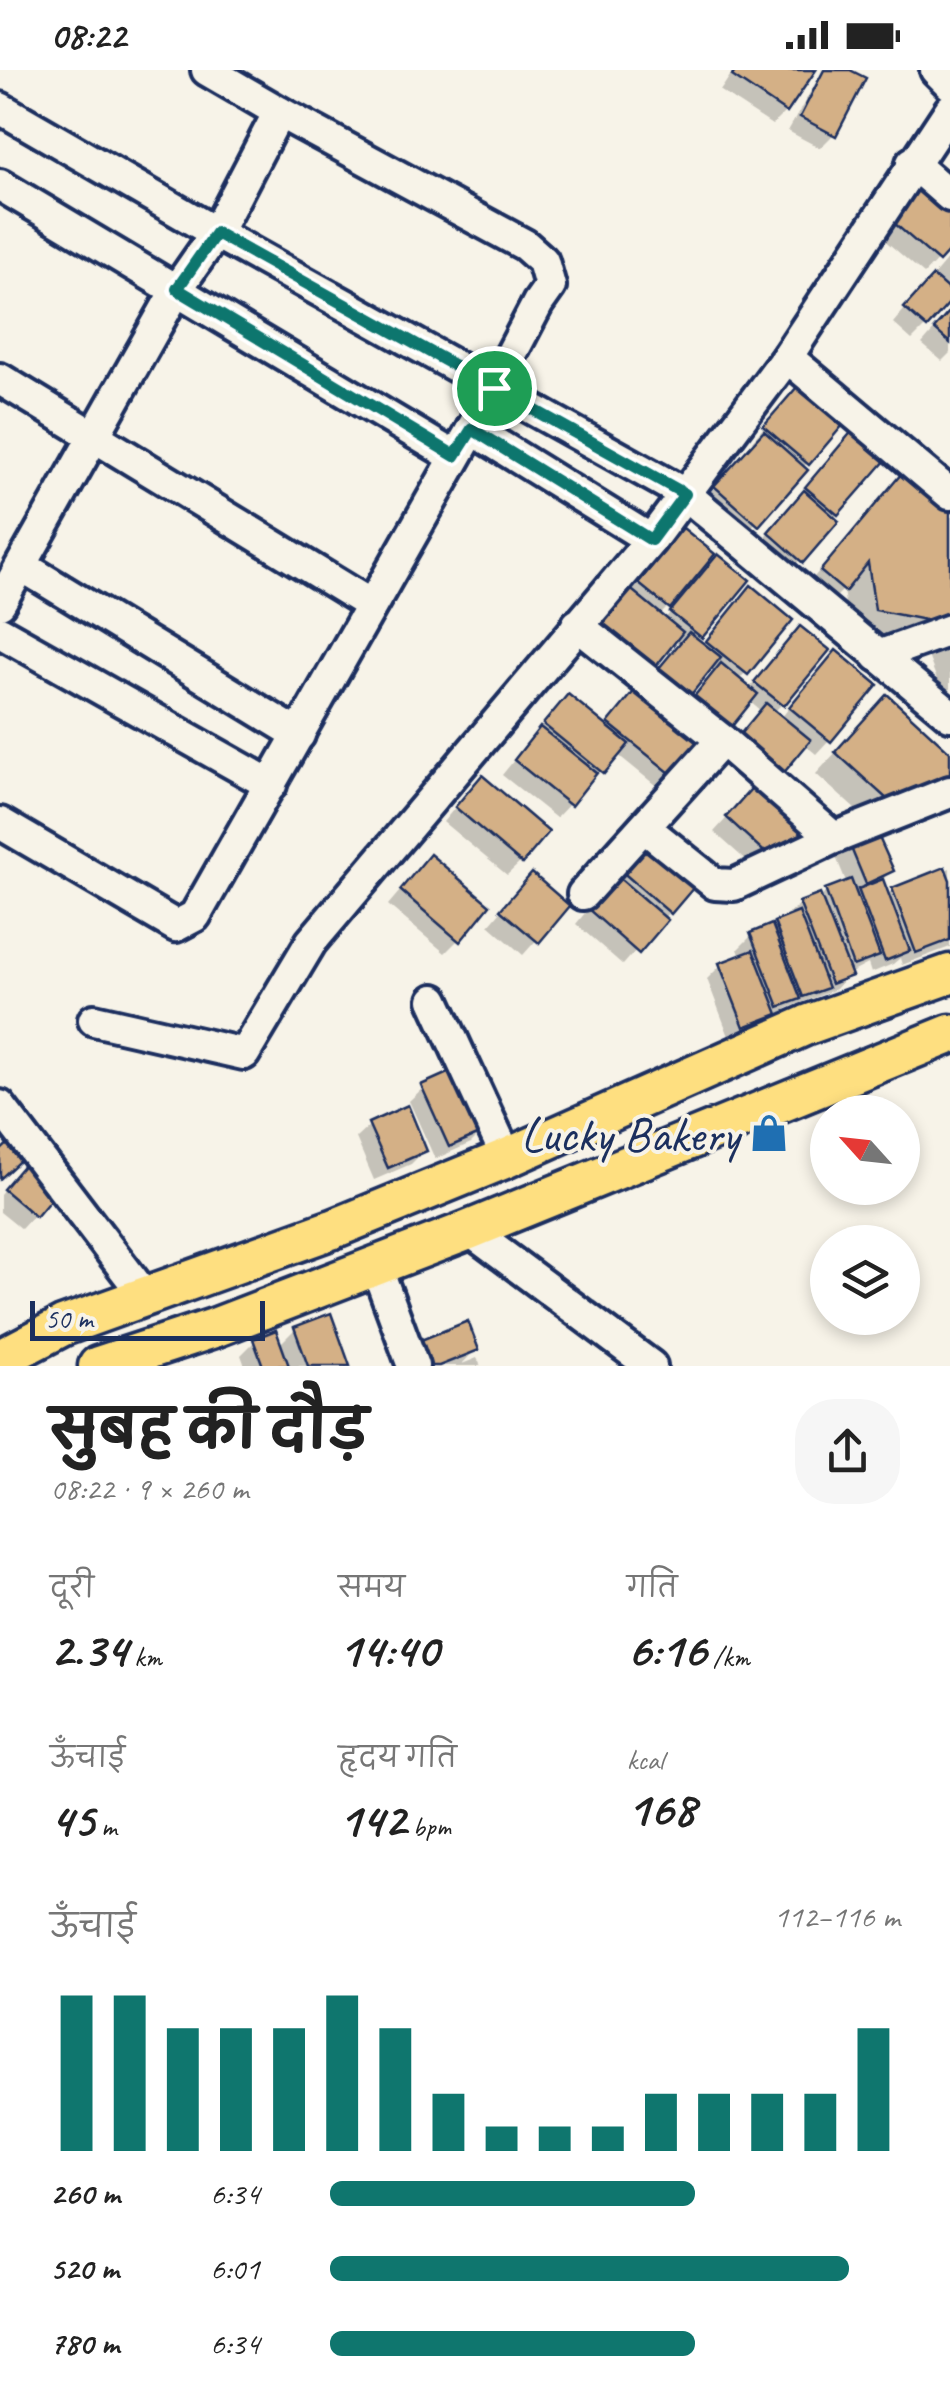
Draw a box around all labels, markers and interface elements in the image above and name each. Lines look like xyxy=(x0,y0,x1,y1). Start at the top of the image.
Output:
text: 08:22 xyxy=(50,12,126,59)
pin xyxy=(452,346,537,431)
icon: arrive xyxy=(467,361,522,416)
north arrow xyxy=(810,1095,920,1205)
map controls xyxy=(810,1095,920,1335)
place label: Lucky Bakery xyxy=(521,1103,743,1166)
shop icon: Lucky Bakery xyxy=(748,1112,790,1154)
button: layers xyxy=(810,1225,920,1335)
scale bar xyxy=(30,1296,265,1340)
text: 50 m xyxy=(45,1301,93,1336)
text: सुबह की दौड़ xyxy=(50,1395,368,1465)
button: share xyxy=(795,1399,900,1504)
text: 08:22 · 9 × 260 m xyxy=(50,1468,248,1509)
text: दूरी xyxy=(50,1570,94,1605)
text: समय xyxy=(338,1570,405,1605)
text: गति xyxy=(627,1570,678,1605)
text: 2.34 xyxy=(50,1618,127,1681)
text: 14:40 xyxy=(338,1618,438,1681)
text: 6:16 xyxy=(627,1618,706,1681)
text: km xyxy=(127,1639,162,1674)
text: /km xyxy=(706,1639,750,1674)
text: ऊँचाई xyxy=(50,1740,125,1775)
text: हृदय गति xyxy=(338,1740,457,1775)
text: kcal xyxy=(627,1742,664,1777)
text: 168 xyxy=(627,1777,695,1840)
text: 45 xyxy=(50,1788,94,1851)
text: 142 xyxy=(338,1788,406,1851)
text: m xyxy=(94,1809,117,1844)
text: bpm xyxy=(406,1809,451,1844)
text: 112–116 m xyxy=(774,1896,900,1937)
text: ऊँचाई xyxy=(50,1906,136,1947)
text: 260 m xyxy=(50,2173,120,2214)
text: 6:34 xyxy=(210,2173,260,2214)
text: 520 m xyxy=(50,2248,119,2289)
text: 6:01 xyxy=(210,2248,260,2289)
text: 780 m xyxy=(50,2323,119,2364)
text: 6:34 xyxy=(210,2323,260,2364)

